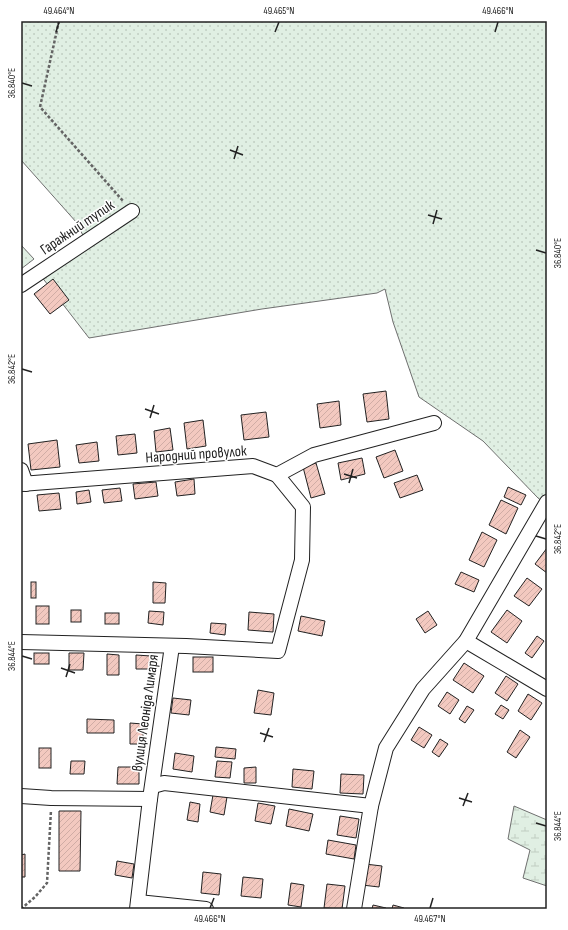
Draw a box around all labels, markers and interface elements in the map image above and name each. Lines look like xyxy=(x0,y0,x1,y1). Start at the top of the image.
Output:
text: 49.464°N xyxy=(44,5,74,17)
text: 49.465°N xyxy=(264,5,294,17)
text: 49.466°N xyxy=(482,5,514,17)
text: 36.840°E xyxy=(6,68,18,98)
street label: Гаражний тупик xyxy=(37,196,118,259)
text: 36.840°E xyxy=(552,238,564,268)
text: 36.842°E xyxy=(6,354,18,384)
street label: Народний провулок xyxy=(145,441,247,468)
text: 36.842°E xyxy=(552,524,564,554)
text: 36.844°E xyxy=(6,641,18,671)
street label: вулиця Леоніда Лимаря xyxy=(128,653,163,773)
text: 36.844°E xyxy=(552,811,564,841)
text: 49.466°N xyxy=(194,913,226,925)
text: 49.467°N xyxy=(414,913,446,925)

